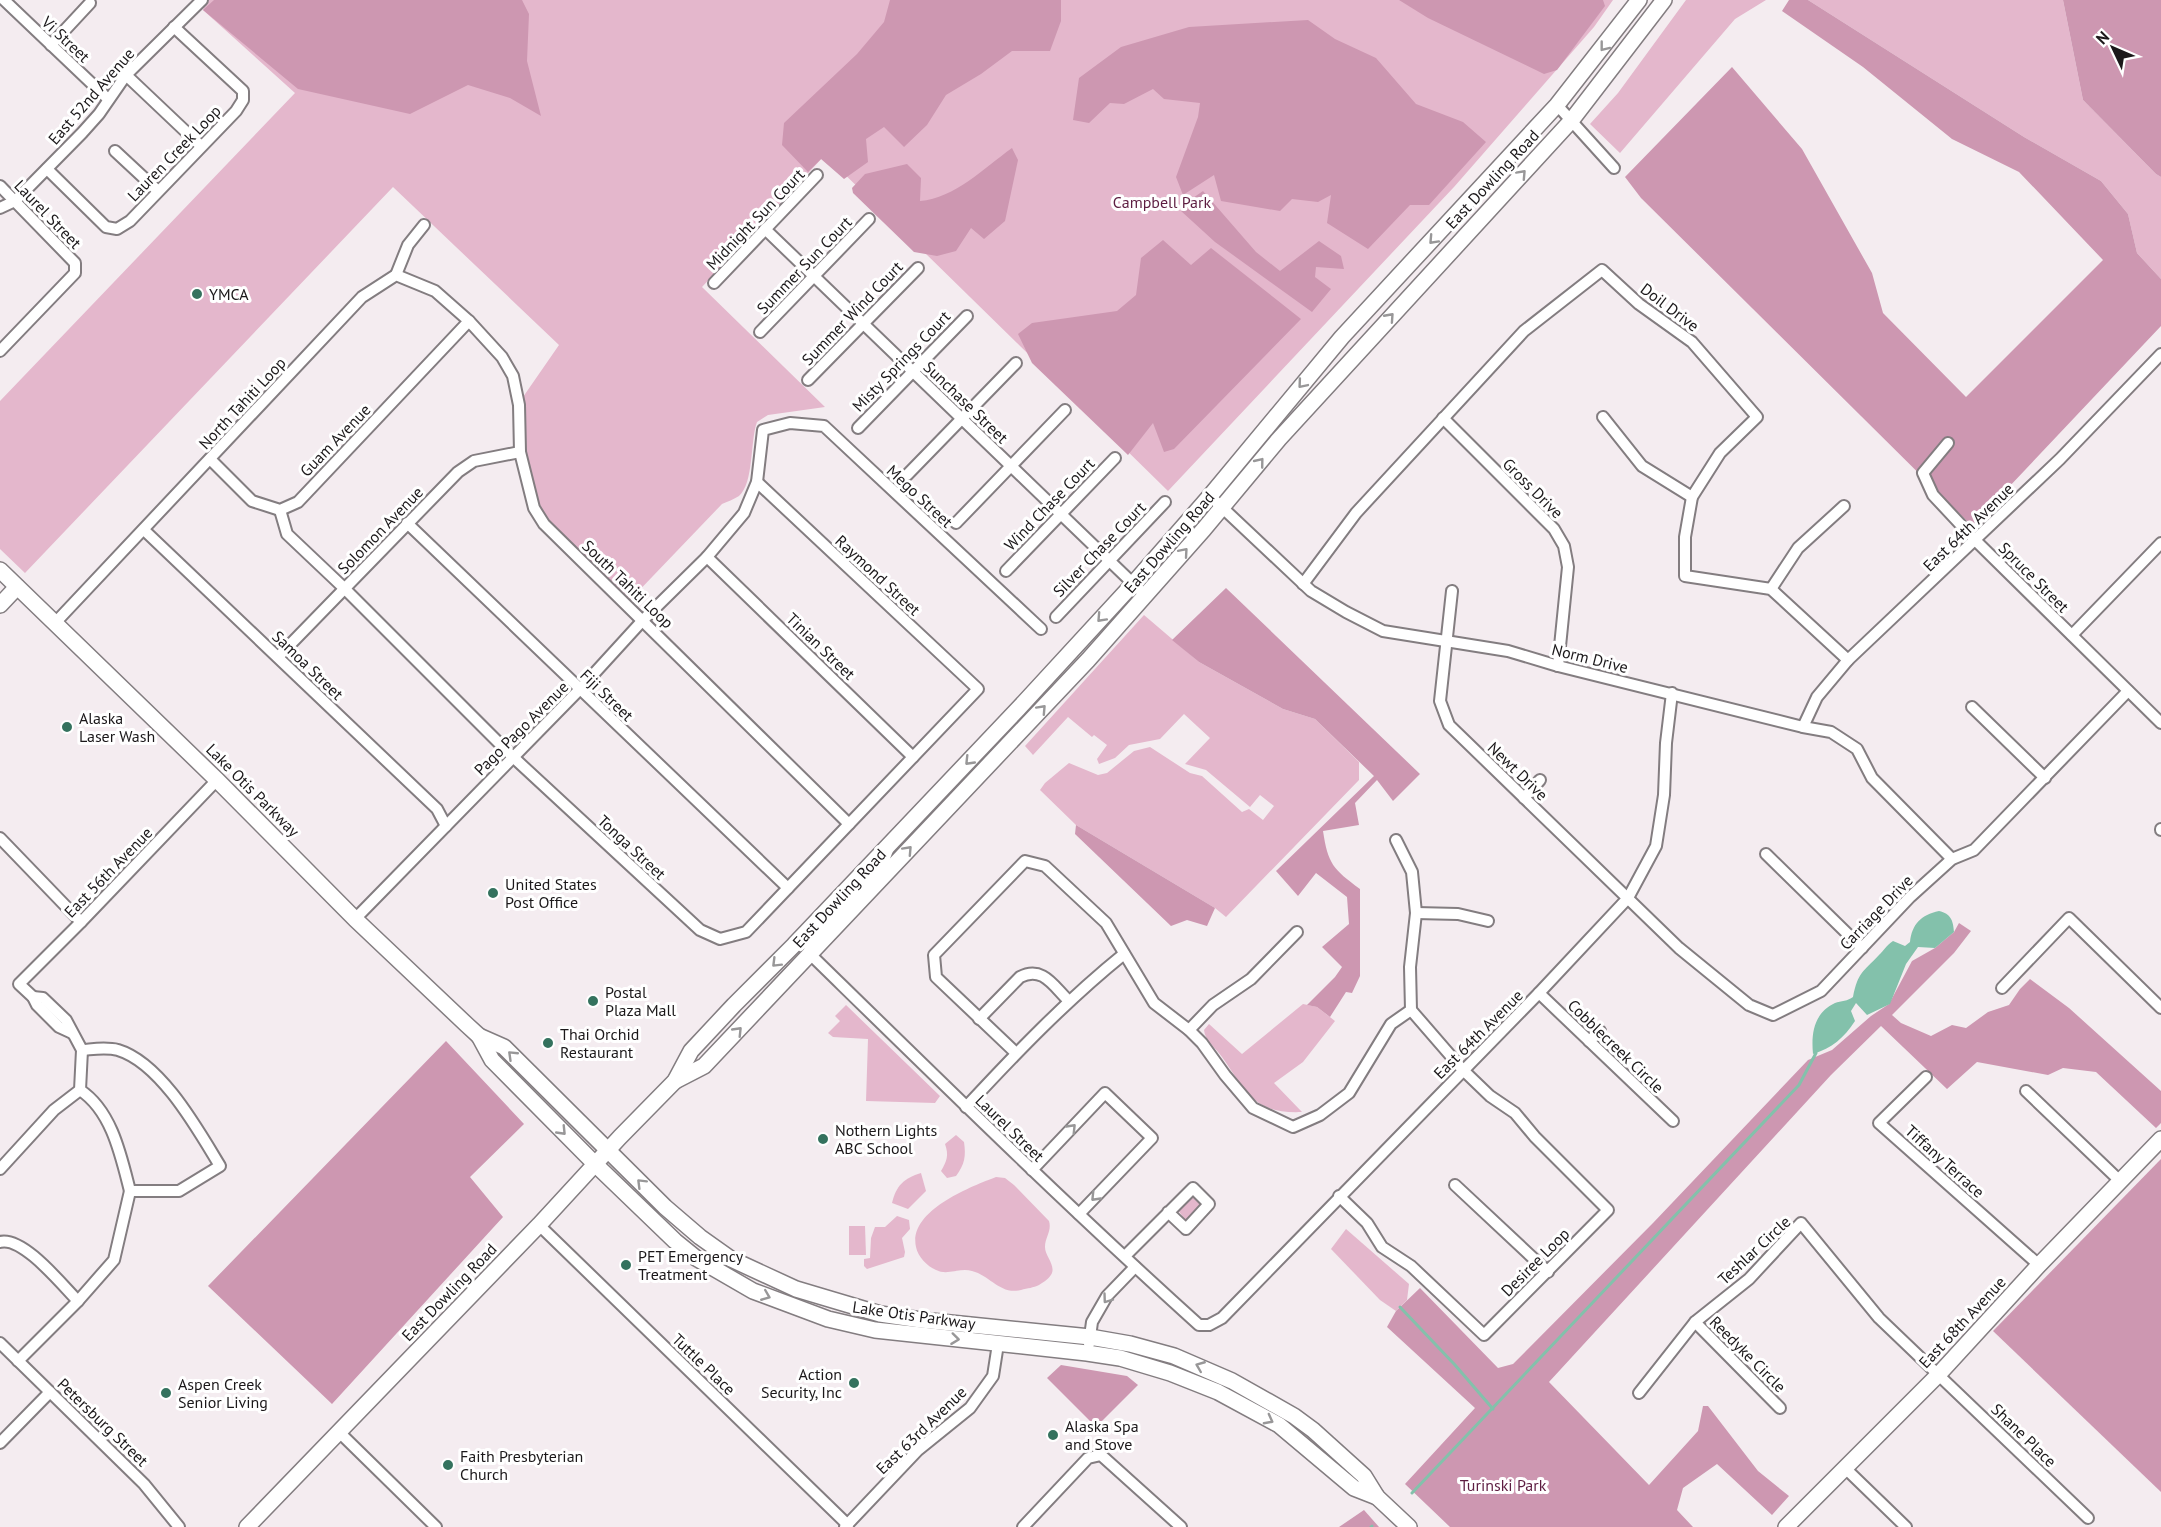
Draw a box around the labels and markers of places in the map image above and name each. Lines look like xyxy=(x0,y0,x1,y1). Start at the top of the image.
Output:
place label: YMCA xyxy=(209,284,249,304)
marker: YMCA xyxy=(190,287,204,301)
place label: Alaska Laser Wash xyxy=(79,708,155,746)
marker: Alaska Laser Wash xyxy=(60,720,74,734)
place label: United States Post Office xyxy=(505,874,597,912)
marker: United States Post Office xyxy=(486,886,500,900)
place label: Postal Plaza Mall xyxy=(605,982,676,1020)
marker: Postal Plaza Mall xyxy=(586,994,600,1008)
place label: Thai Orchid Restaurant xyxy=(560,1024,639,1062)
marker: Thai Orchid Restaurant xyxy=(541,1036,555,1050)
place label: Nothern Lights ABC School xyxy=(835,1120,937,1158)
marker: Nothern Lights ABC School xyxy=(816,1132,830,1146)
place label: PET Emergency Treatment xyxy=(638,1246,744,1284)
marker: PET Emergency Treatment xyxy=(619,1258,633,1272)
place label: Action Security, Inc xyxy=(761,1364,842,1402)
place label: Aspen Creek Senior Living xyxy=(178,1374,268,1412)
marker: Action Security, Inc xyxy=(847,1376,861,1390)
marker: Aspen Creek Senior Living xyxy=(159,1386,173,1400)
place label: Alaska Spa and Stove xyxy=(1065,1416,1139,1454)
marker: Alaska Spa and Stove xyxy=(1046,1428,1060,1442)
place label: Faith Presbyterian Church xyxy=(460,1446,583,1484)
marker: Faith Presbyterian Church xyxy=(441,1458,455,1472)

